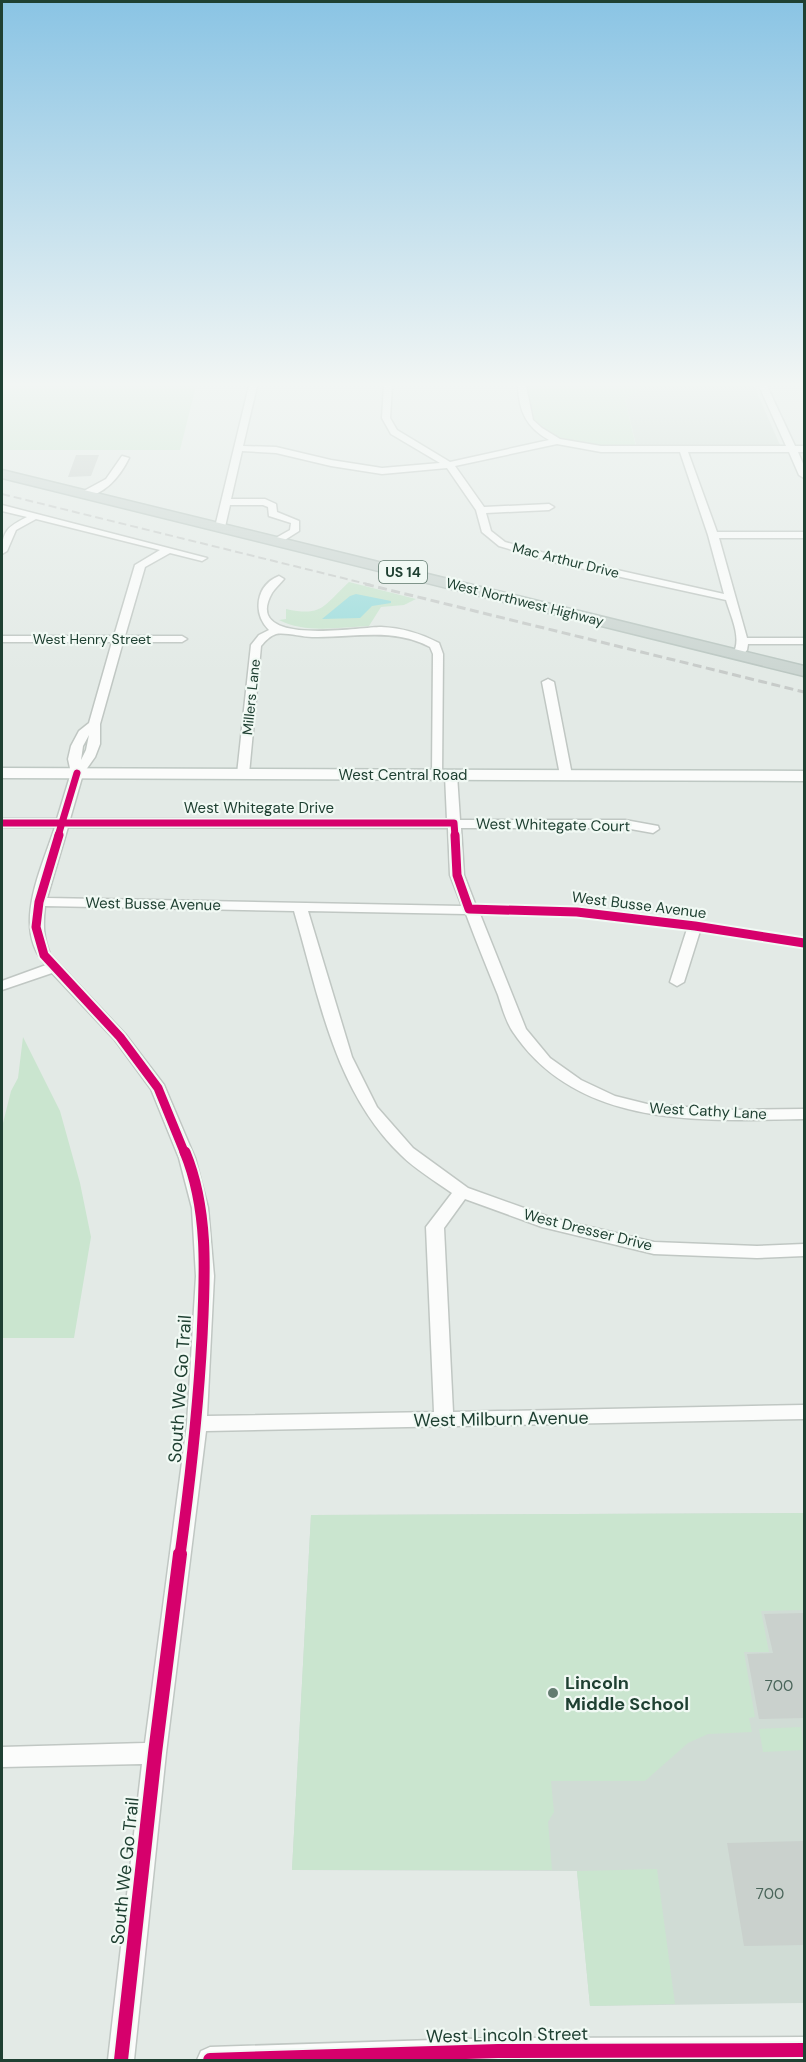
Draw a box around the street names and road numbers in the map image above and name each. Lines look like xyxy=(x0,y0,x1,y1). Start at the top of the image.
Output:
street label: Mac Arthur Drive xyxy=(511,538,621,582)
road number: US 14 xyxy=(379,561,427,583)
street label: West Northwest Highway xyxy=(444,574,606,630)
street label: West Henry Street xyxy=(33,630,151,648)
street label: Millers Lane xyxy=(238,658,264,736)
street label: West Central Road xyxy=(338,765,468,785)
street label: West Whitegate Drive xyxy=(184,798,334,818)
street label: West Whitegate Court xyxy=(476,814,630,836)
street label: West Busse Avenue xyxy=(571,887,707,923)
street label: West Busse Avenue xyxy=(85,893,221,915)
street label: West Cathy Lane xyxy=(649,1098,767,1124)
street label: West Dresser Drive xyxy=(521,1204,655,1256)
street label: South We Go Trail xyxy=(163,1314,197,1464)
street label: West Milburn Avenue xyxy=(413,1405,589,1433)
street label: South We Go Trail xyxy=(105,1796,145,1946)
street label: West Lincoln Street xyxy=(426,2022,588,2048)

